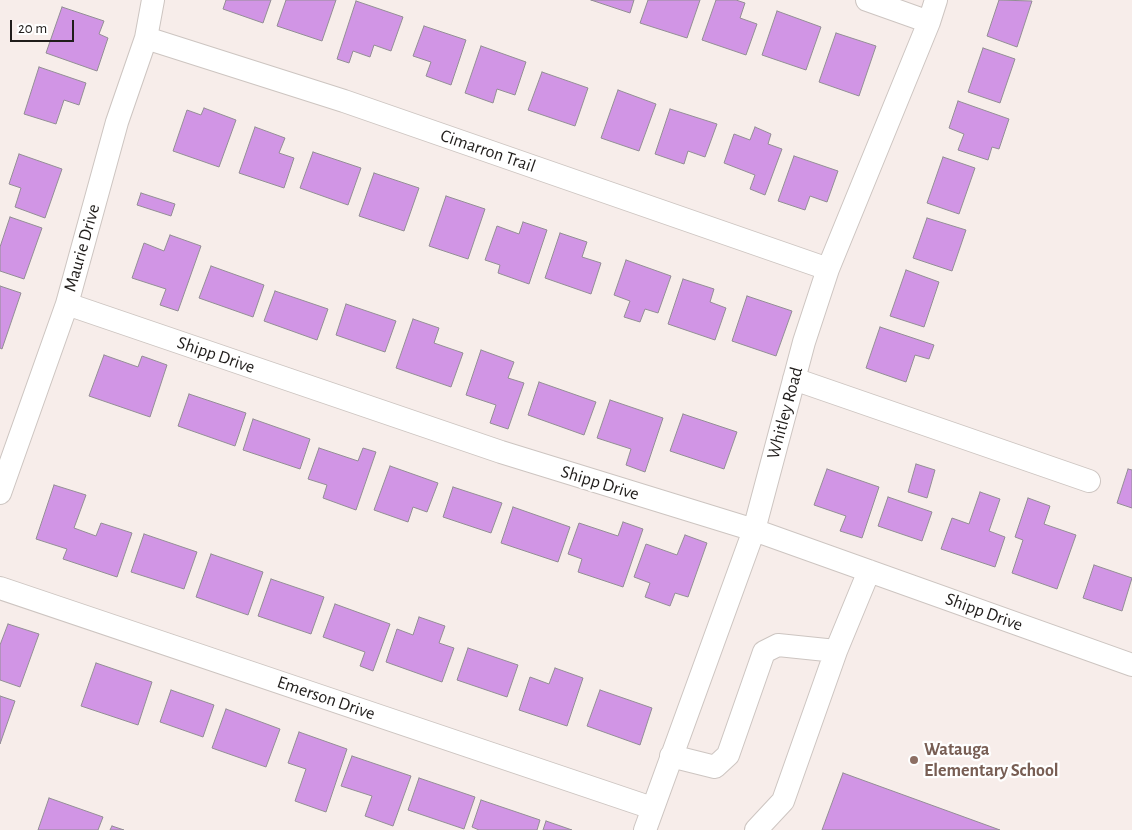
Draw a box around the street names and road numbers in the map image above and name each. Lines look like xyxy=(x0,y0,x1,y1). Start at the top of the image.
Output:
street label: Cimarron Trail xyxy=(438,125,538,177)
street label: Maurie Drive xyxy=(59,202,105,294)
street label: Shipp Drive xyxy=(174,332,258,378)
street label: Whitley Road xyxy=(762,365,808,461)
street label: Shipp Drive xyxy=(558,461,642,505)
street label: Shipp Drive xyxy=(942,588,1026,636)
street label: Emerson Drive xyxy=(274,671,378,725)

